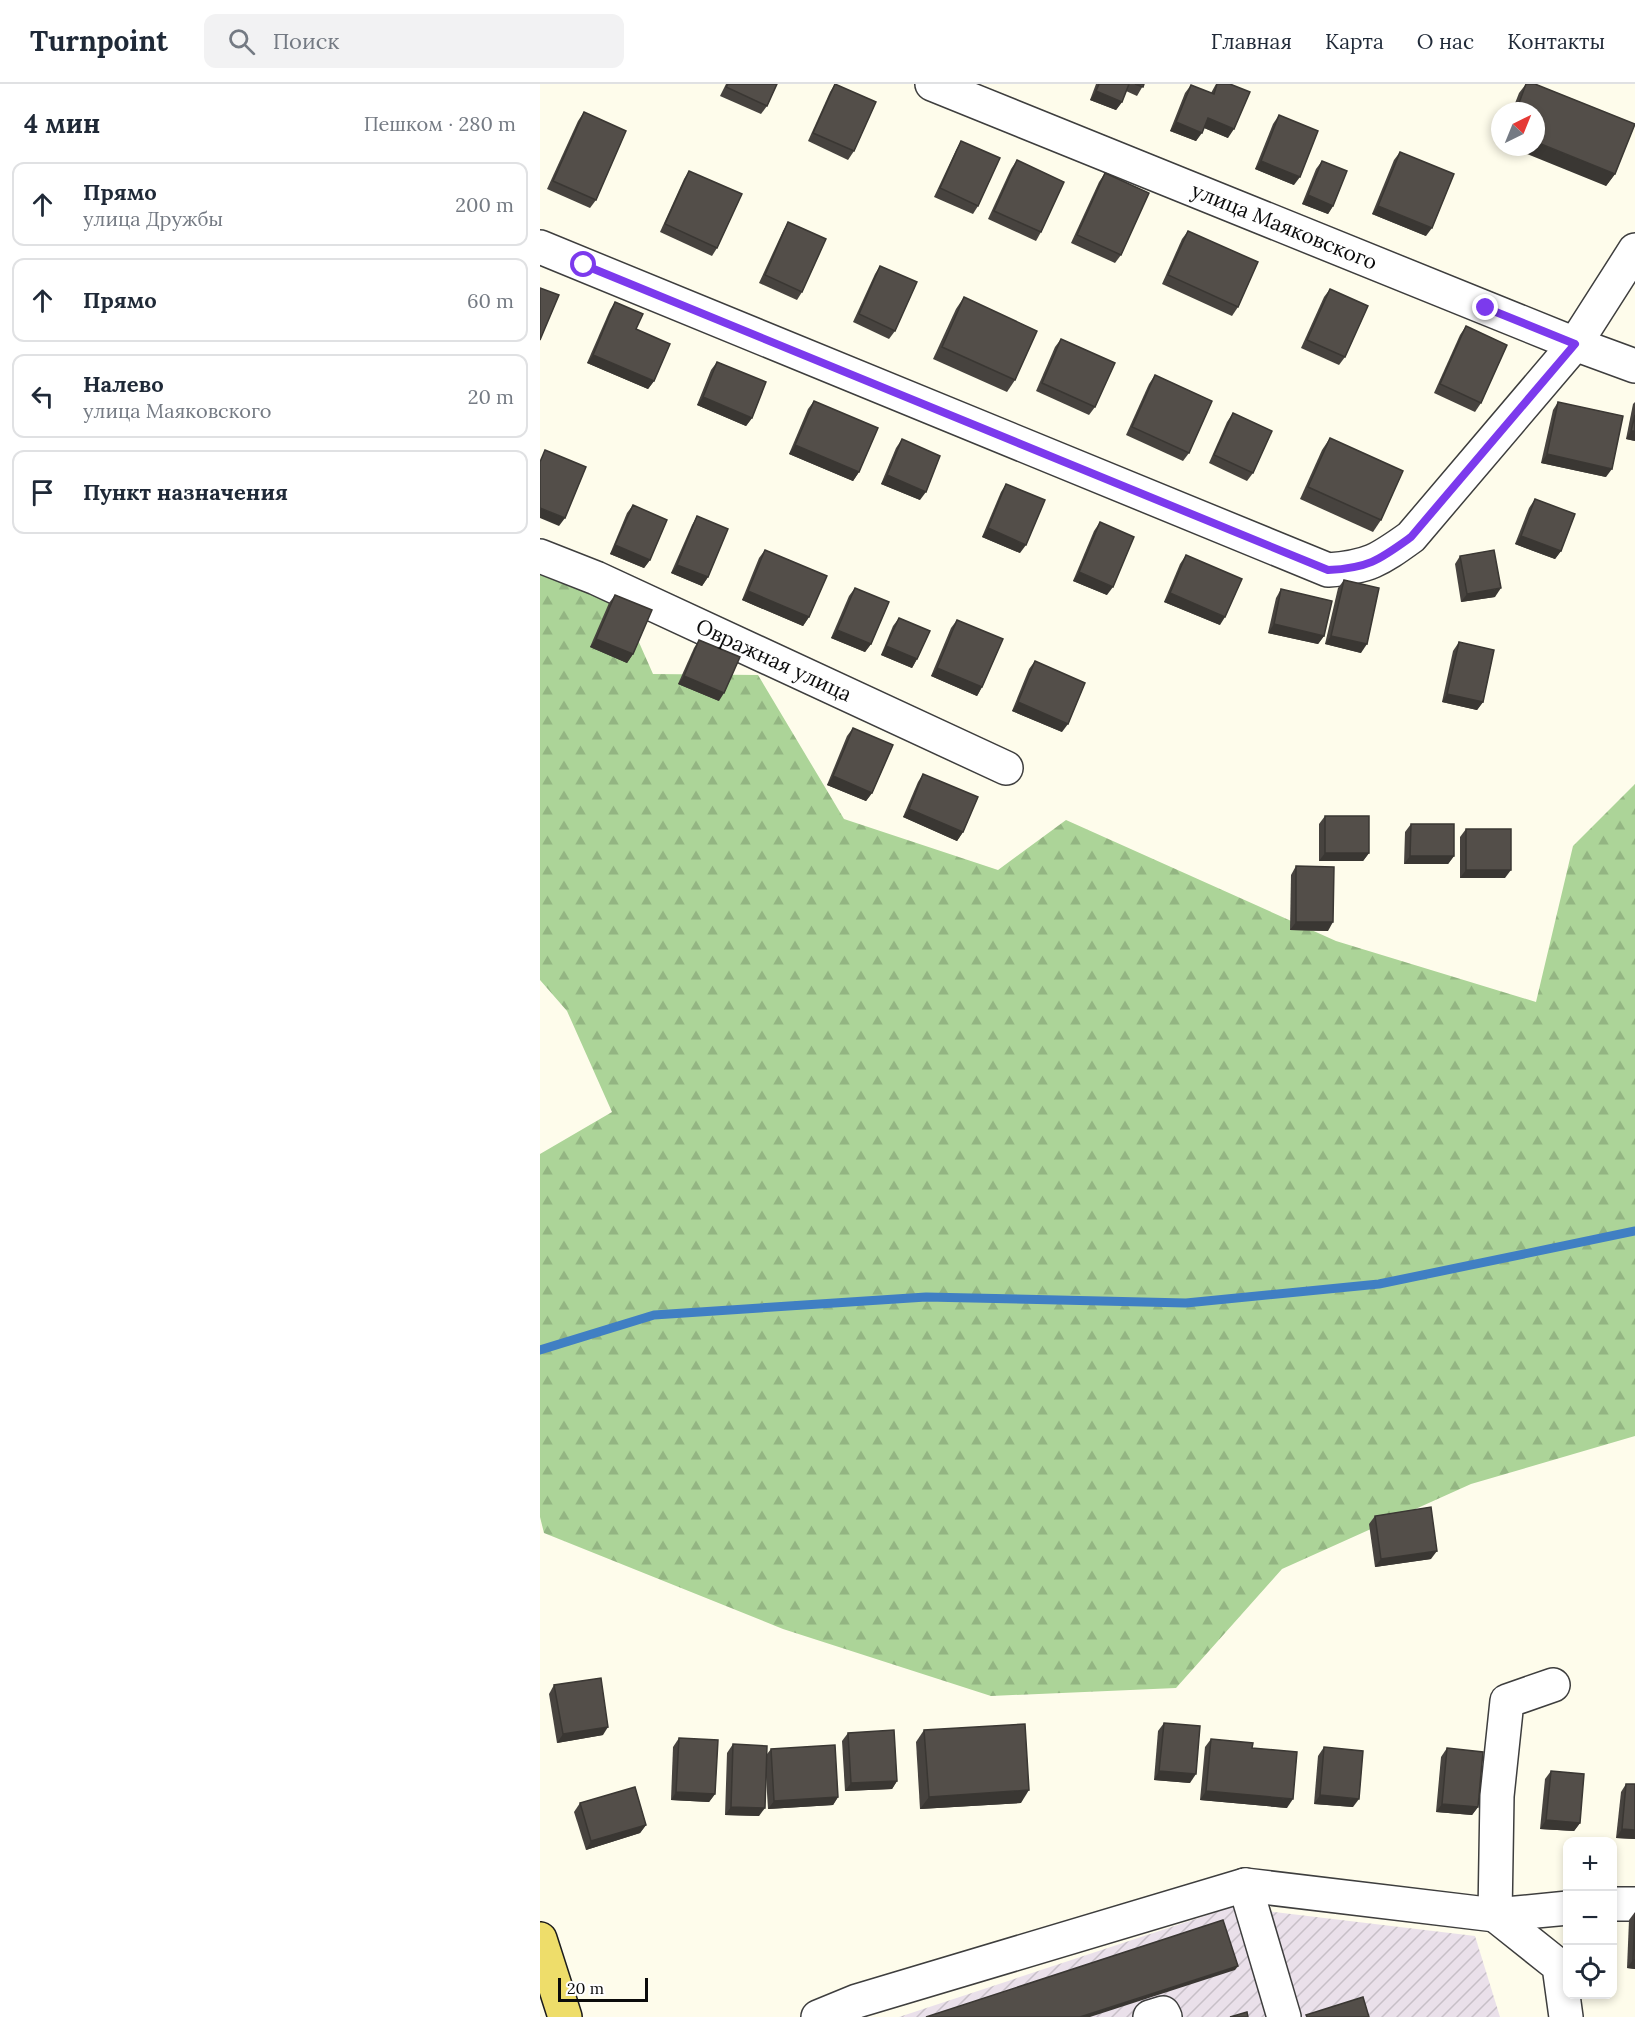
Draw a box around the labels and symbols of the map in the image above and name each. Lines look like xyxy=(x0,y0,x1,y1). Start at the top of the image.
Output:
north arrow xyxy=(1491,102,1545,156)
street label: улица Маяковского xyxy=(1188,176,1381,276)
route start xyxy=(570,251,596,277)
route end xyxy=(1472,294,1498,320)
street label: Овражная улица xyxy=(692,612,856,708)
scale bar xyxy=(558,1975,648,2002)

